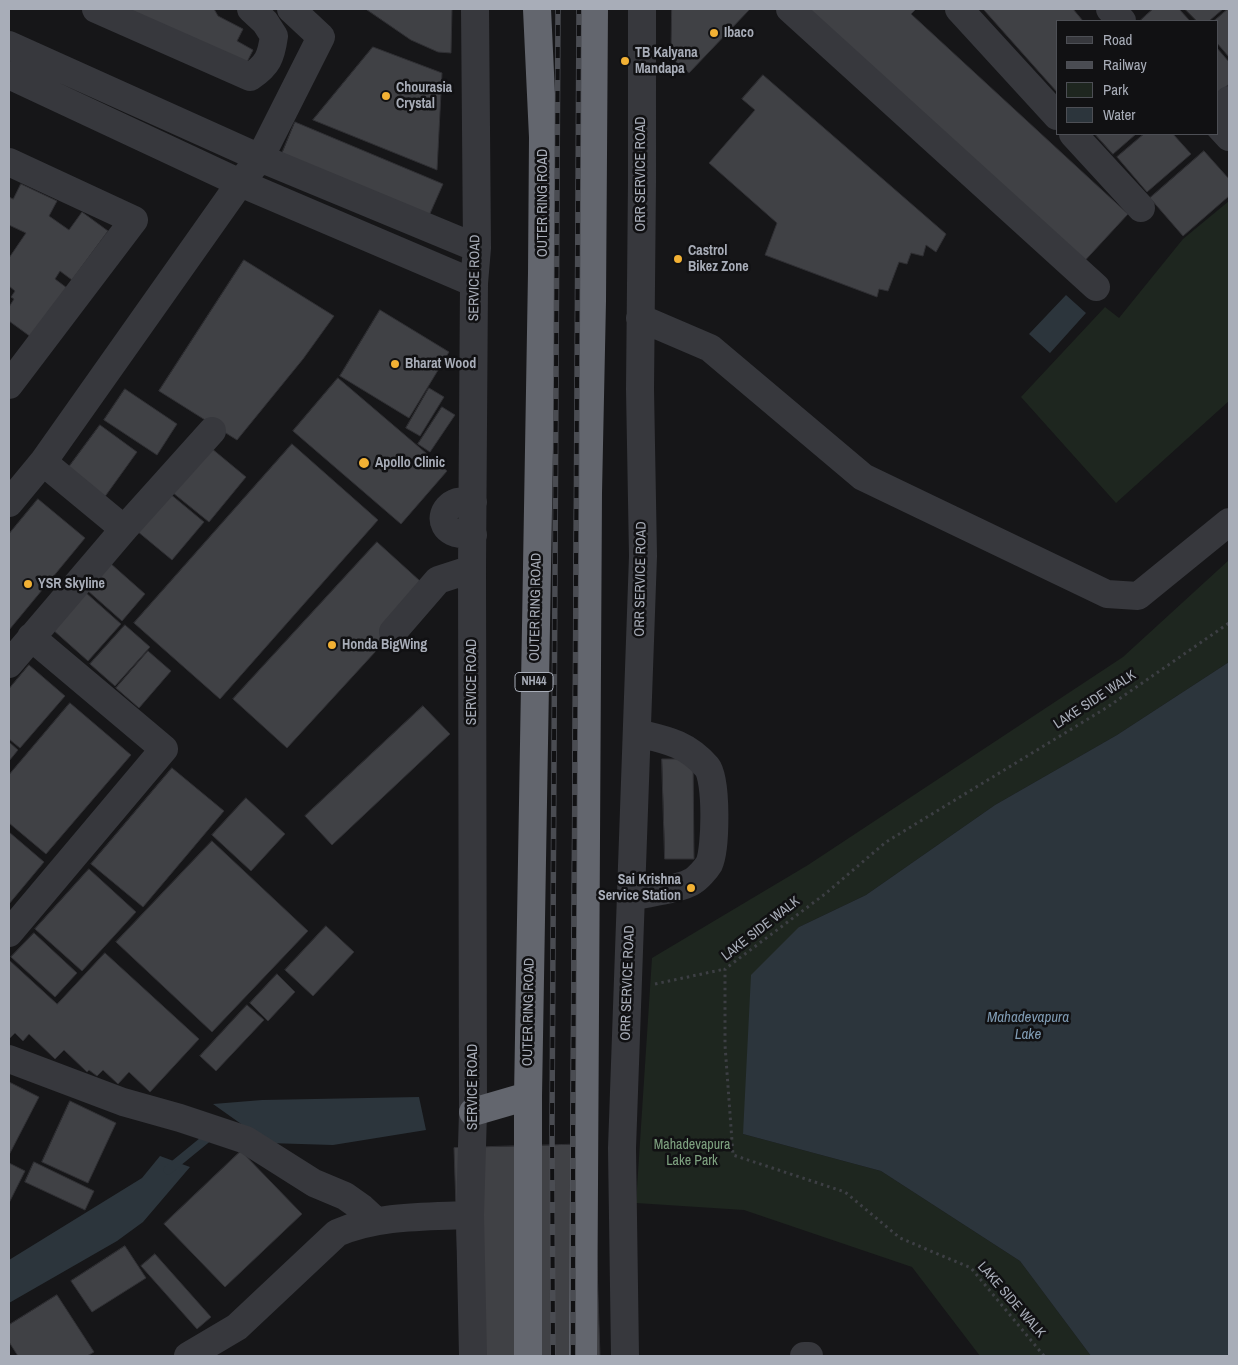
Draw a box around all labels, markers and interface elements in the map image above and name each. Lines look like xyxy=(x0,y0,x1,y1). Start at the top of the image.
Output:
legend xyxy=(1056,20,1218,135)
place label: Ibaco xyxy=(724,25,754,41)
marker: Ibaco xyxy=(708,27,720,39)
text: Road xyxy=(1103,29,1132,50)
place label: TB Kalyana Mandapa xyxy=(635,45,698,78)
text: Railway xyxy=(1103,54,1147,75)
marker: TB Kalyana Mandapa xyxy=(619,55,631,67)
text: Park xyxy=(1103,79,1128,100)
place label: Chourasia Crystal xyxy=(396,80,452,112)
marker: Chourasia Crystal xyxy=(380,90,392,102)
text: Water xyxy=(1103,104,1135,125)
street label: ORR SERVICE ROAD xyxy=(633,116,649,232)
street label: OUTER RING ROAD xyxy=(535,149,551,257)
street label: SERVICE ROAD xyxy=(466,235,484,321)
place label: Castrol Bikez Zone xyxy=(688,243,749,276)
marker: Castrol Bikez Zone xyxy=(672,253,684,265)
place label: Bharat Wood xyxy=(405,356,476,372)
marker: Bharat Wood xyxy=(389,358,401,370)
place label: Apollo Clinic xyxy=(375,455,445,471)
marker: Apollo Clinic xyxy=(357,456,371,470)
street label: ORR SERVICE ROAD xyxy=(632,521,650,637)
street label: OUTER RING ROAD xyxy=(527,553,545,661)
place label: YSR Skyline xyxy=(38,576,105,592)
marker: YSR Skyline xyxy=(22,578,34,590)
place label: Honda BigWing xyxy=(342,637,427,653)
marker: Honda BigWing xyxy=(326,639,338,651)
street label: SERVICE ROAD xyxy=(464,639,480,725)
street label: LAKE SIDE WALK xyxy=(1051,667,1139,733)
road number: NH44 xyxy=(515,672,553,692)
place label: Sai Krishna Service Station xyxy=(598,872,681,904)
marker: Sai Krishna Service Station xyxy=(685,882,697,894)
street label: LAKE SIDE WALK xyxy=(719,893,803,965)
street label: ORR SERVICE ROAD xyxy=(618,925,638,1041)
street label: OUTER RING ROAD xyxy=(520,958,538,1066)
water label: Mahadevapura Lake xyxy=(987,1009,1069,1044)
street label: SERVICE ROAD xyxy=(465,1044,481,1130)
park label: Mahadevapura Lake Park xyxy=(654,1137,730,1170)
street label: LAKE SIDE WALK xyxy=(974,1259,1048,1341)

